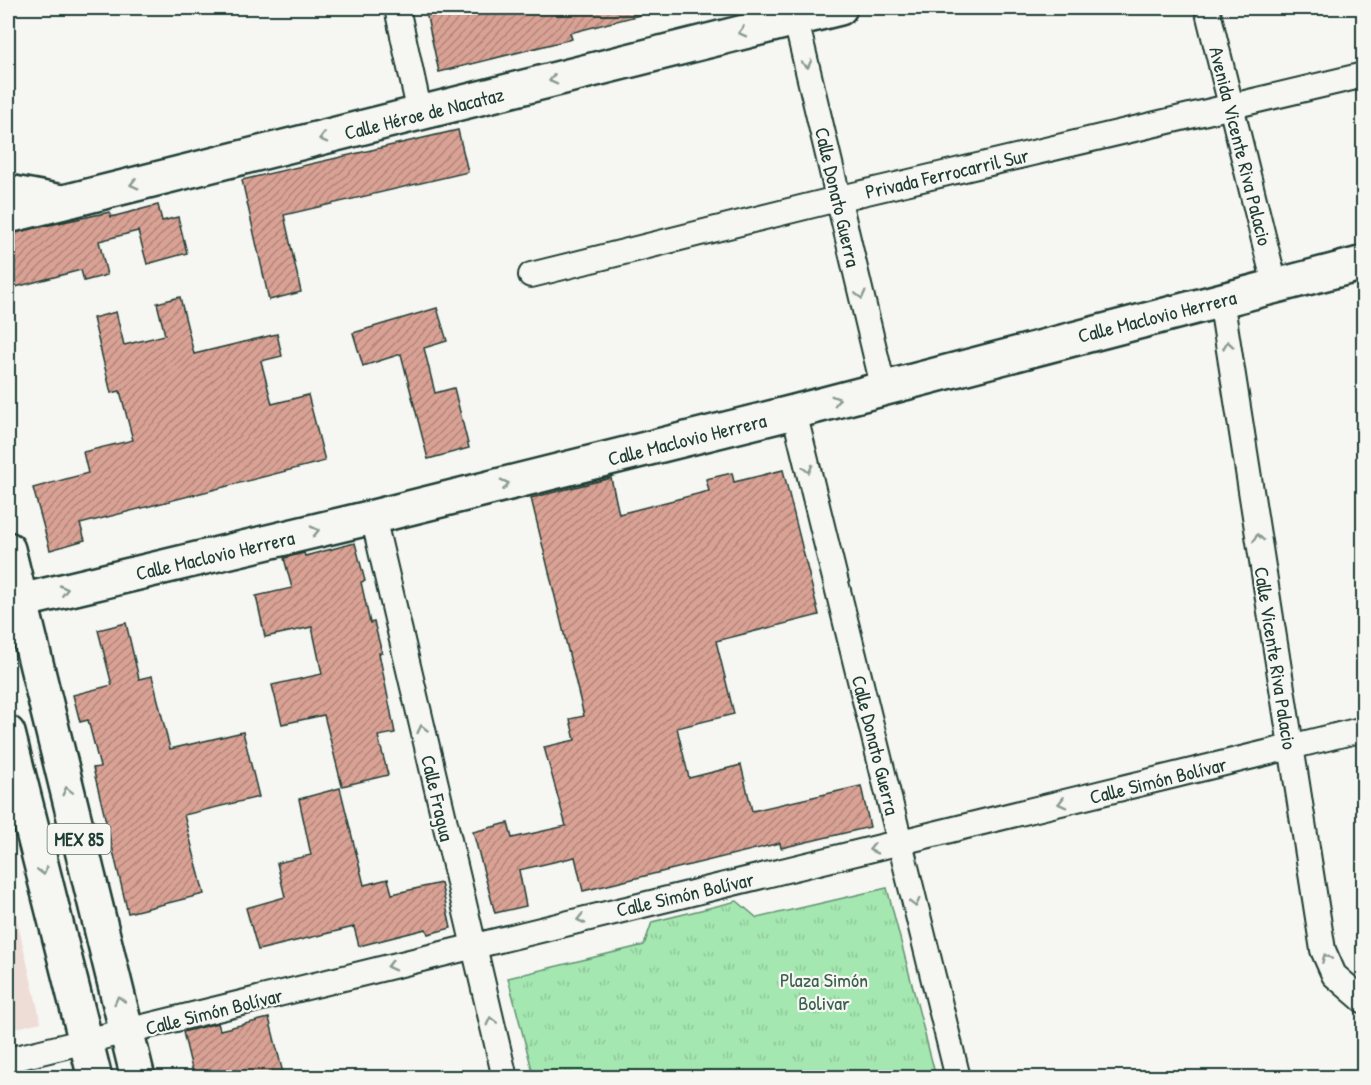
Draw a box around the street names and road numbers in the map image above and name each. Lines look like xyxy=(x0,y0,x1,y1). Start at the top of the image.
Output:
street label: Avenida Vicente Riva Palacio xyxy=(1203,44,1279,248)
street label: Calle Héroe de Nacataz xyxy=(341,80,507,146)
street label: Calle Donato Guerra xyxy=(809,124,867,270)
street label: Privada Ferrocarril Sur xyxy=(863,141,1032,205)
street label: Calle Maclovio Herrera xyxy=(1075,283,1239,349)
street label: Calle Maclovio Herrera xyxy=(605,406,769,472)
street label: Calle Maclovio Herrera xyxy=(133,524,297,586)
street label: Calle Vicente Riva Palacio xyxy=(1248,565,1304,751)
street label: Calle Donato Guerra xyxy=(846,672,906,818)
street label: Calle Simón Bolívar xyxy=(1087,750,1230,810)
street label: Calle Fragua xyxy=(415,752,461,844)
road number: MEX 85 xyxy=(48,824,110,854)
street label: Calle Simón Bolívar xyxy=(614,865,757,923)
street label: Calle Simón Bolívar xyxy=(143,981,286,1041)

